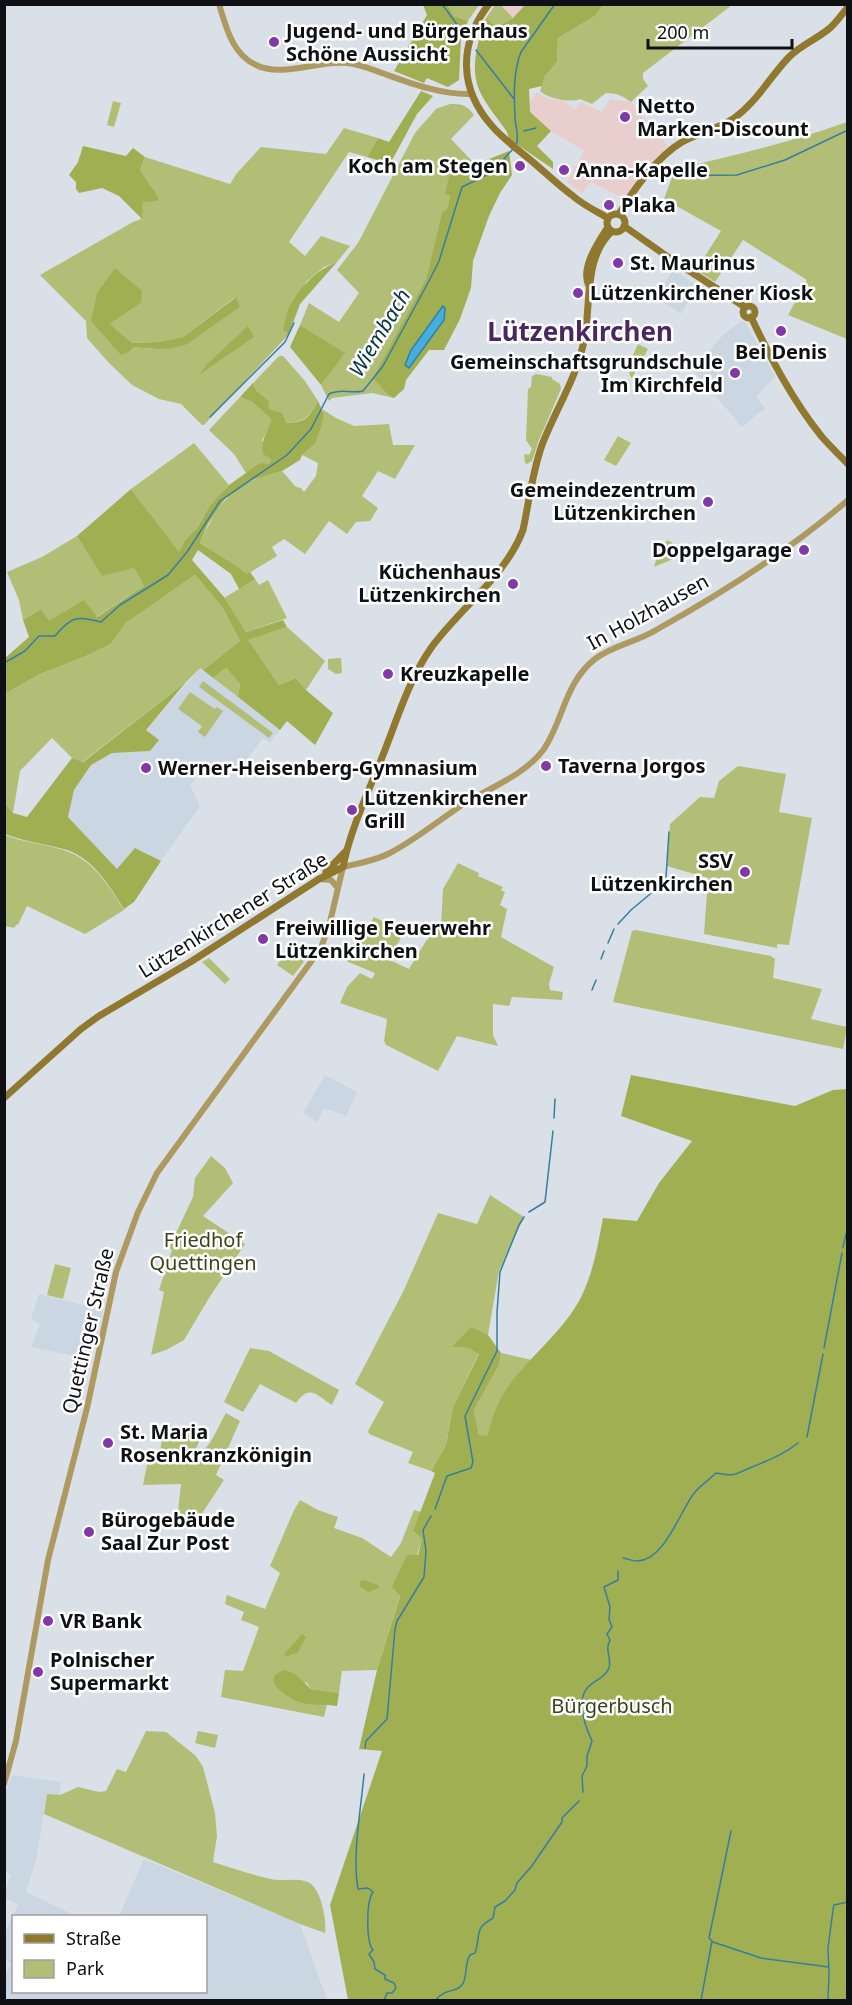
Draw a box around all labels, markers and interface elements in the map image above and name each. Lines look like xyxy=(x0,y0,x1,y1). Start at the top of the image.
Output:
scale bar xyxy=(648,12,792,50)
place label: Jugend- und Bürgerhaus Schöne Aussicht xyxy=(284,17,528,67)
text: 200 m xyxy=(657,20,709,44)
marker: Jugend- und Bürgerhaus Schöne Aussicht xyxy=(267,35,281,49)
place label: Netto Marken-Discount xyxy=(637,92,809,142)
marker: Netto Marken-Discount xyxy=(618,110,632,124)
place label: Koch am Stegen xyxy=(348,152,508,179)
place label: Anna-Kapelle xyxy=(576,156,708,183)
marker: Koch am Stegen xyxy=(513,159,527,173)
marker: Anna-Kapelle xyxy=(557,163,571,177)
place label: Plaka xyxy=(621,191,676,218)
marker: Plaka xyxy=(602,198,616,212)
place label: St. Maurinus xyxy=(630,249,755,276)
marker: St. Maurinus xyxy=(611,256,625,270)
place label: Lützenkirchener Kiosk xyxy=(590,279,814,306)
water label: Wiembach xyxy=(342,283,416,382)
marker: Lützenkirchener Kiosk xyxy=(571,286,585,300)
district label: Lützenkirchen xyxy=(487,313,673,349)
marker: Bei Denis xyxy=(774,324,788,338)
place label: Bei Denis xyxy=(735,338,827,365)
place label: Gemeinschaftsgrundschule Im Kirchfeld xyxy=(450,348,723,398)
marker: Gemeinschaftsgrundschule Im Kirchfeld xyxy=(728,366,742,380)
place label: Gemeindezentrum Lützenkirchen xyxy=(510,476,696,526)
marker: Gemeindezentrum Lützenkirchen xyxy=(701,495,715,509)
place label: Doppelgarage xyxy=(652,536,792,563)
marker: Doppelgarage xyxy=(797,543,811,557)
place label: Küchenhaus Lützenkirchen xyxy=(358,558,501,608)
street label: In Holzhausen xyxy=(582,567,713,656)
marker: Küchenhaus Lützenkirchen xyxy=(506,577,520,591)
place label: Kreuzkapelle xyxy=(400,660,529,687)
marker: Kreuzkapelle xyxy=(381,667,395,681)
place label: Taverna Jorgos xyxy=(558,752,705,779)
place label: Werner-Heisenberg-Gymnasium xyxy=(158,754,478,781)
marker: Taverna Jorgos xyxy=(539,759,553,773)
marker: Werner-Heisenberg-Gymnasium xyxy=(139,761,153,775)
place label: Lützenkirchener Grill xyxy=(364,784,528,834)
marker: Lützenkirchener Grill xyxy=(345,803,359,817)
street label: Lützenkirchener Straße xyxy=(133,845,332,984)
place label: SSV Lützenkirchen xyxy=(590,847,733,897)
marker: SSV Lützenkirchen xyxy=(738,865,752,879)
place label: Freiwillige Feuerwehr Lützenkirchen xyxy=(275,914,491,964)
marker: Freiwillige Feuerwehr Lützenkirchen xyxy=(256,932,270,946)
park label: Friedhof Quettingen xyxy=(149,1226,257,1276)
street label: Quettinger Straße xyxy=(55,1245,120,1416)
place label: St. Maria Rosenkranzkönigin xyxy=(120,1418,312,1468)
marker: St. Maria Rosenkranzkönigin xyxy=(101,1436,115,1450)
place label: Bürogebäude Saal Zur Post xyxy=(101,1506,235,1556)
marker: Bürogebäude Saal Zur Post xyxy=(82,1525,96,1539)
place label: VR Bank xyxy=(60,1607,143,1634)
marker: VR Bank xyxy=(41,1614,55,1628)
place label: Polnischer Supermarkt xyxy=(50,1646,169,1696)
marker: Polnischer Supermarkt xyxy=(31,1665,45,1679)
park label: Bürgerbusch xyxy=(551,1692,673,1719)
legend xyxy=(12,1915,207,1993)
text: Straße xyxy=(66,1926,121,1950)
text: Park xyxy=(66,1956,104,1980)

